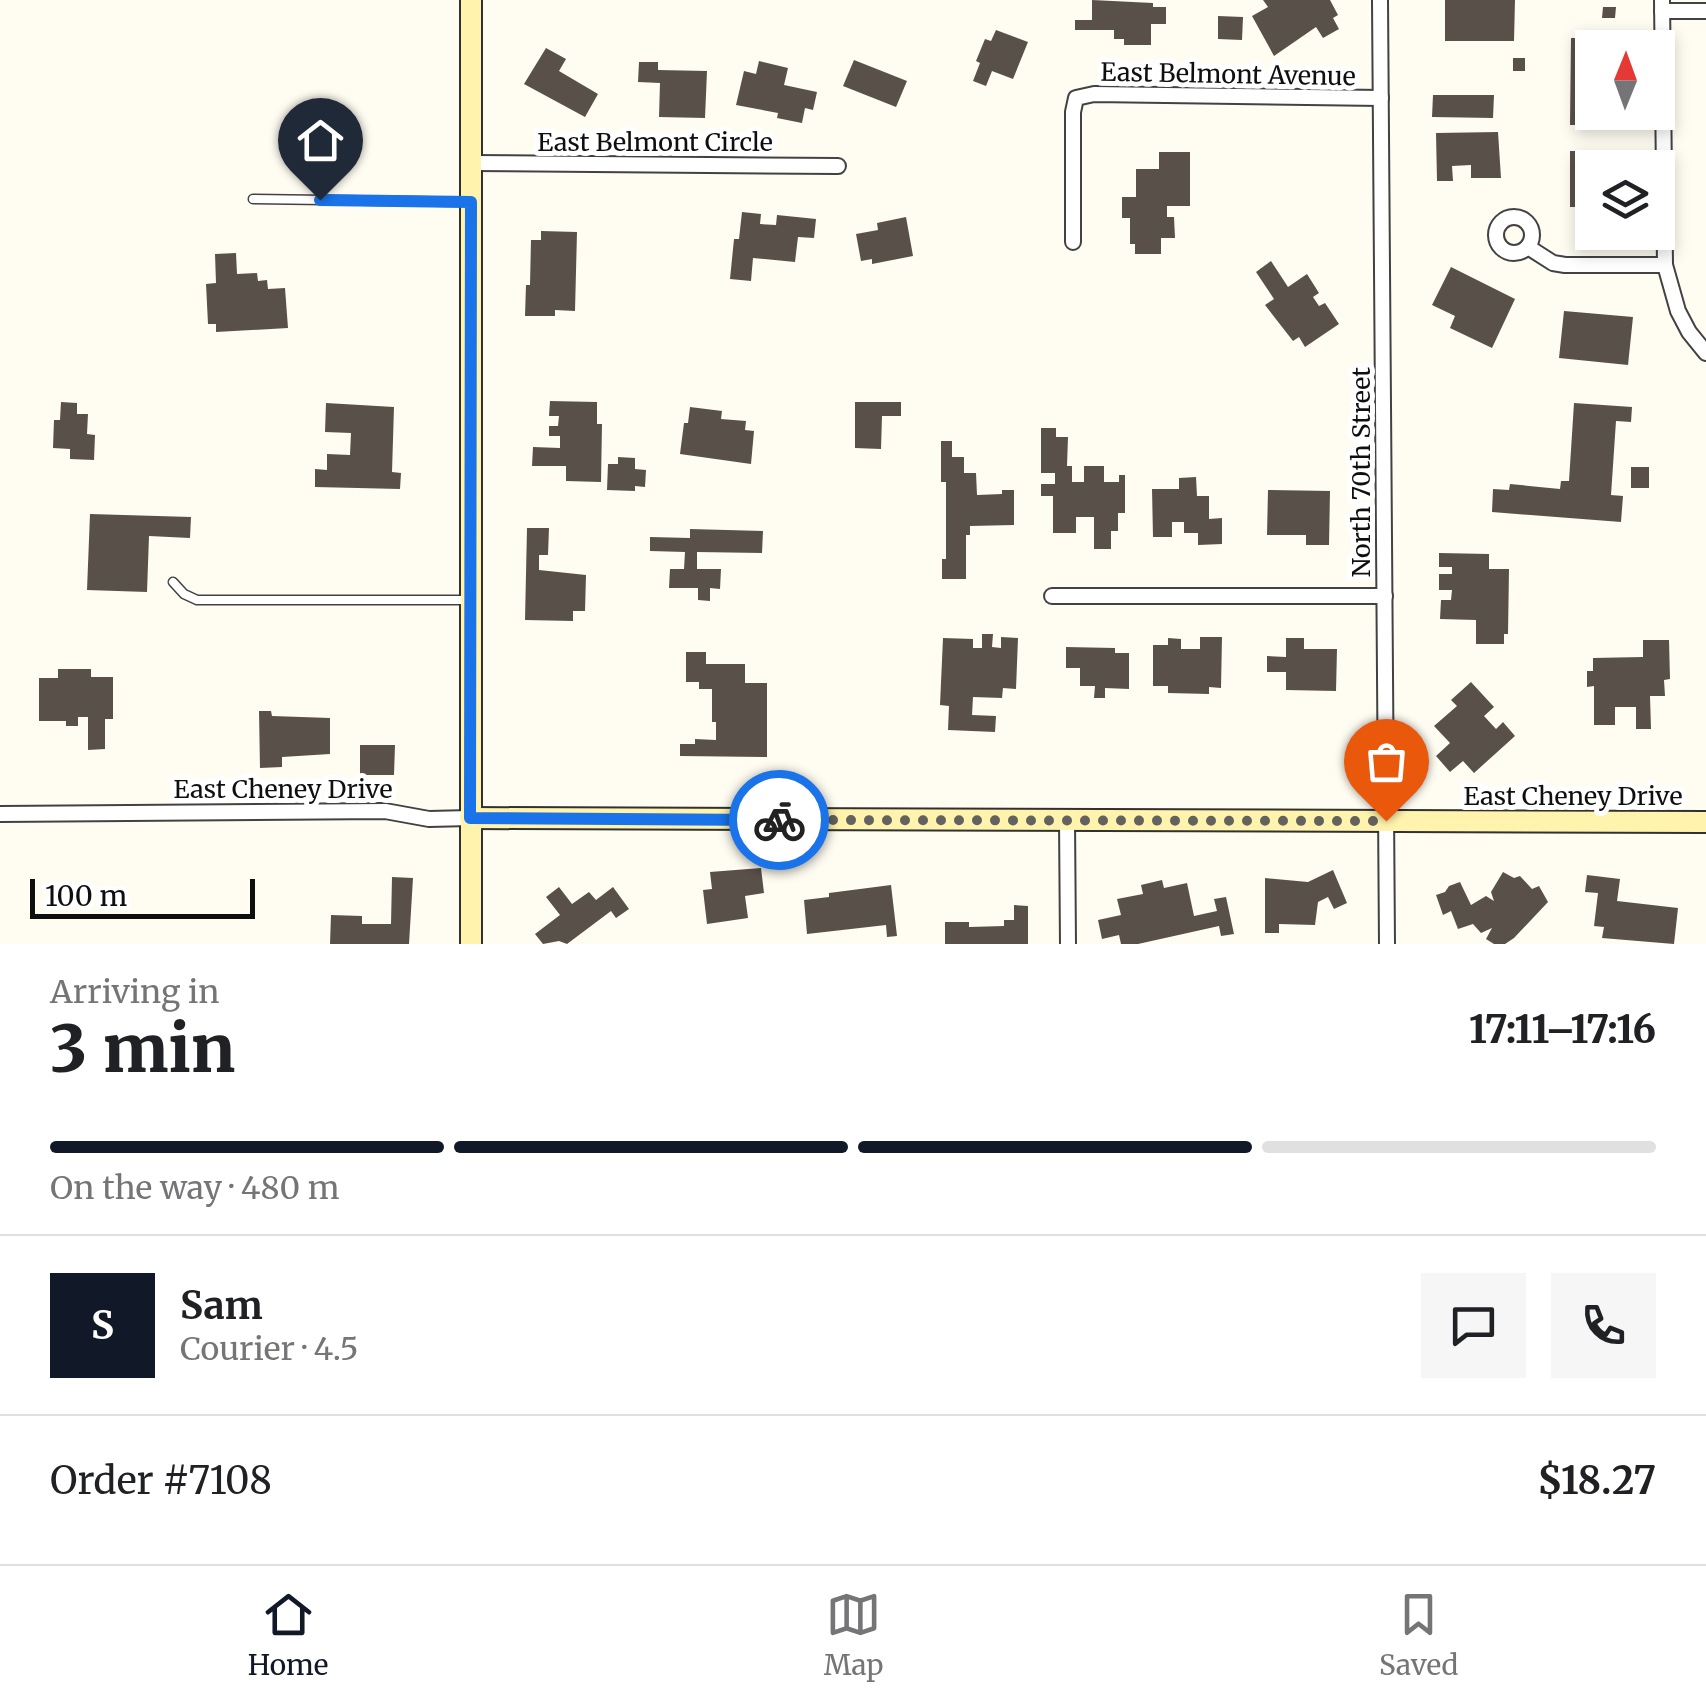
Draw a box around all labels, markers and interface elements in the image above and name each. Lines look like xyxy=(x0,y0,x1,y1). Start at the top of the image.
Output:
north arrow xyxy=(1575,30,1675,130)
map controls xyxy=(1575,30,1675,250)
street label: East Belmont Avenue xyxy=(1100,56,1356,92)
pin xyxy=(278,98,363,201)
icon: home xyxy=(293,113,348,168)
street label: East Belmont Circle xyxy=(537,126,773,158)
button: layers xyxy=(1575,150,1675,250)
street label: North 70th Street xyxy=(1345,367,1377,577)
pin xyxy=(1344,719,1429,822)
icon: bag xyxy=(1359,734,1414,789)
courier xyxy=(729,770,829,870)
street label: East Cheney Drive xyxy=(174,773,392,805)
street label: East Cheney Drive xyxy=(1464,780,1682,812)
icon: bike xyxy=(752,793,807,848)
scale bar xyxy=(30,874,255,918)
text: 100 m xyxy=(45,878,127,914)
text: Arriving in xyxy=(50,972,219,1012)
text: 17:11–17:16 xyxy=(1469,1006,1656,1053)
text: 3 min xyxy=(50,1008,235,1090)
text: On the way · 480 m xyxy=(50,1168,339,1208)
button: chat xyxy=(1421,1273,1526,1378)
button: phone xyxy=(1551,1273,1656,1378)
text: Sam xyxy=(180,1282,263,1329)
text: S xyxy=(91,1302,114,1349)
text: Courier · 4.5 xyxy=(180,1329,358,1369)
text: Order #7108 xyxy=(50,1457,272,1504)
text: $18.27 xyxy=(1537,1457,1656,1504)
tab: Home xyxy=(248,1587,328,1683)
tab: Map xyxy=(824,1587,884,1683)
tab: Saved xyxy=(1379,1587,1458,1683)

